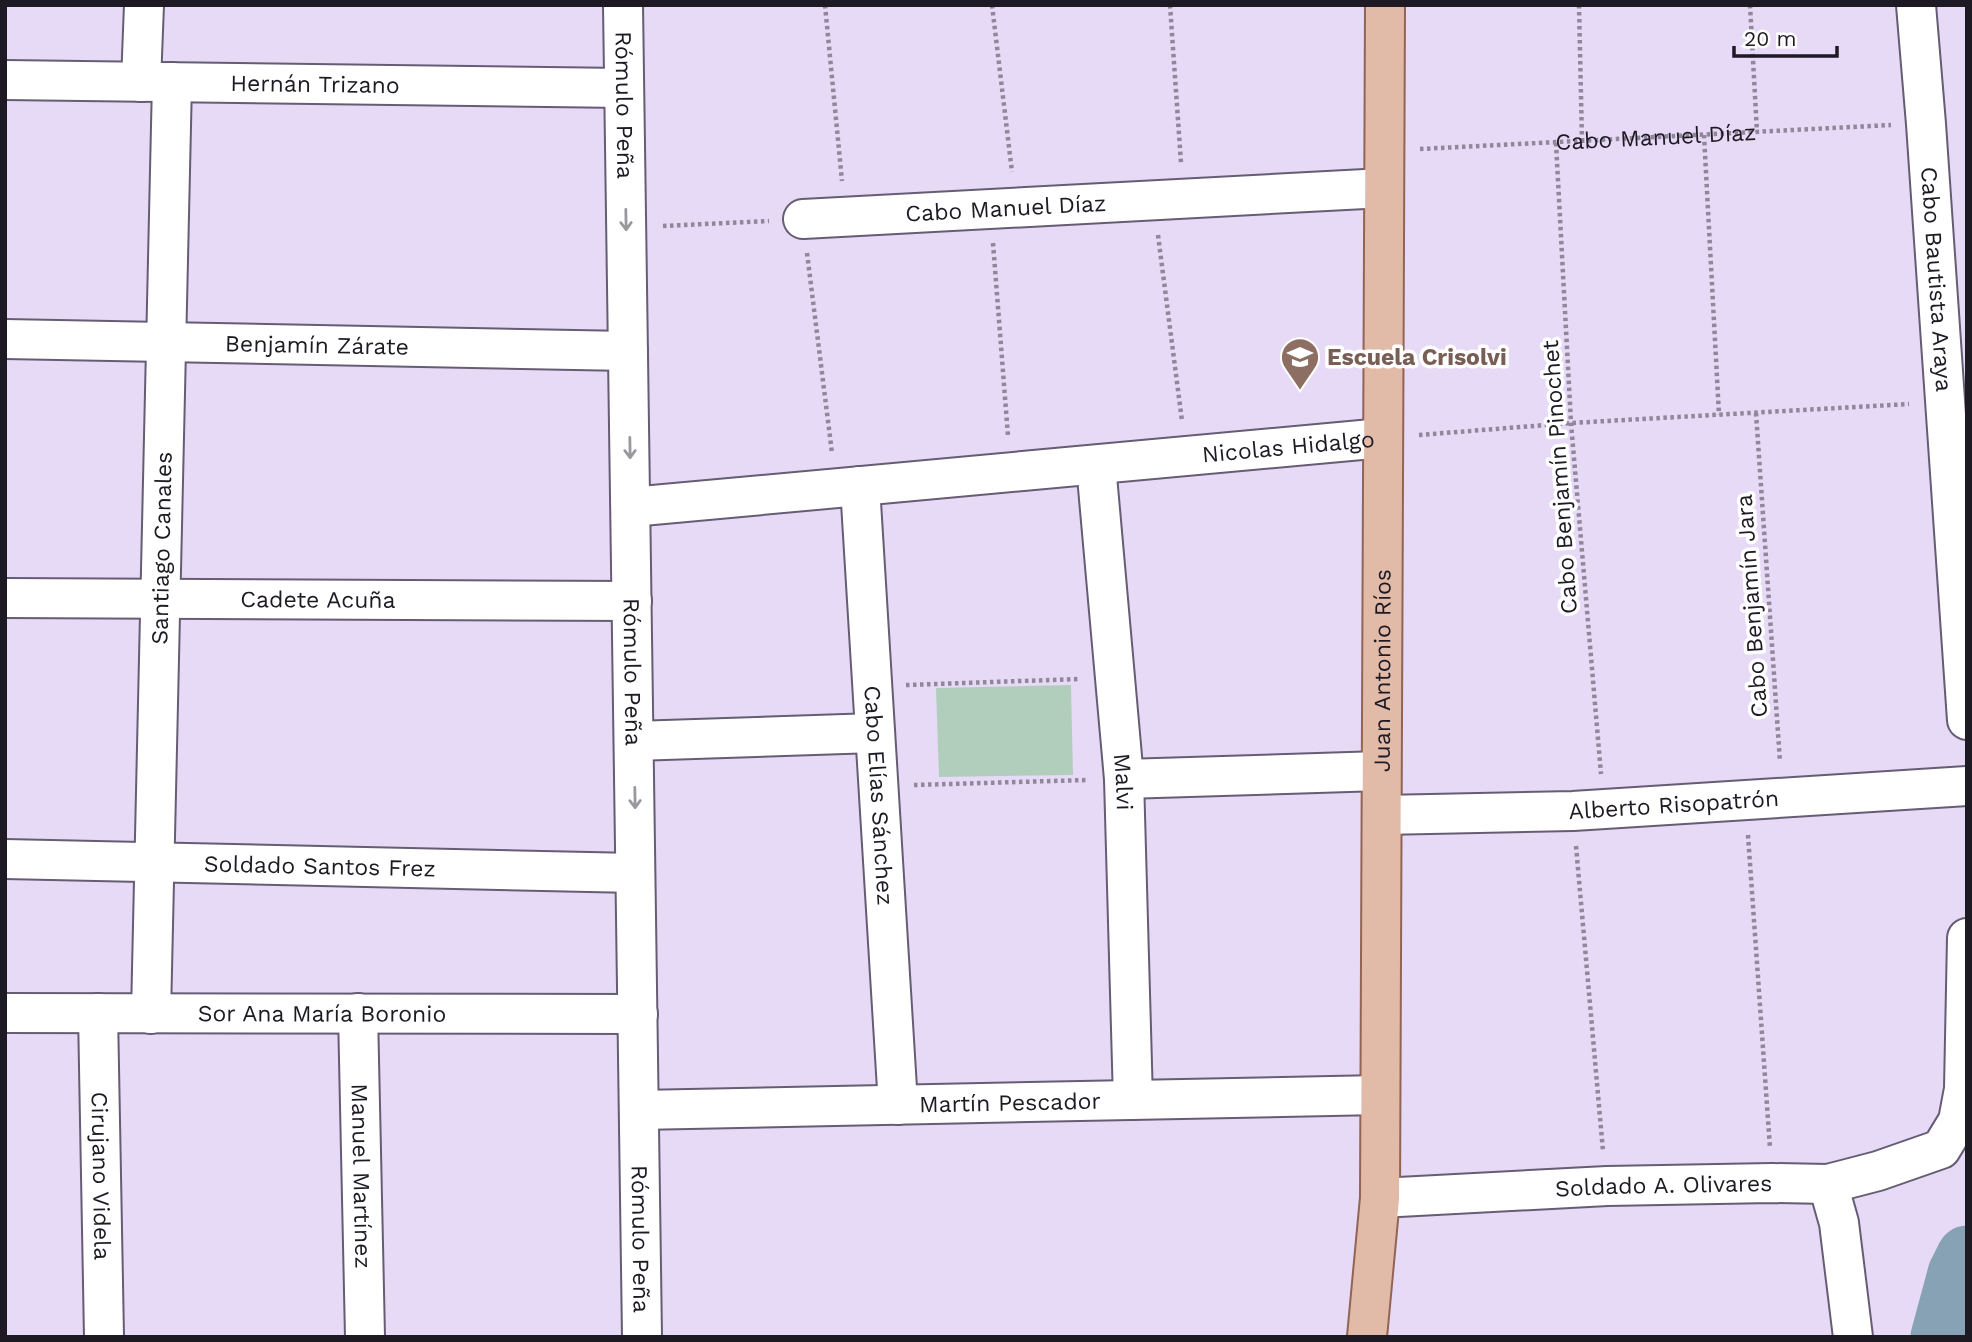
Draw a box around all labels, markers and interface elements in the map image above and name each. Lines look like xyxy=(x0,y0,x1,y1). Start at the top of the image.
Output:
scale bar xyxy=(1734,14,1837,58)
text: 20 m xyxy=(1744,26,1796,51)
street label: Rómulo Peña xyxy=(610,31,639,179)
street label: Hernán Trizano xyxy=(230,69,400,99)
street label: Cabo Manuel Díaz xyxy=(1555,118,1757,156)
street label: Cabo Bautista Araya xyxy=(1915,166,1958,393)
street label: Cabo Manuel Díaz xyxy=(905,189,1107,227)
one-way arrow xyxy=(619,209,633,232)
street label: Benjamín Zárate xyxy=(225,330,409,360)
school or university icon: Escuela Crisolvi xyxy=(1279,336,1321,391)
street label: Cabo Benjamín Pinochet xyxy=(1537,339,1583,615)
place label: Escuela Crisolvi xyxy=(1327,344,1507,371)
street label: Nicolas Hidalgo xyxy=(1201,425,1376,468)
one-way arrow xyxy=(623,436,636,459)
street label: Santiago Canales xyxy=(146,451,177,645)
street label: Cabo Benjamín Jara xyxy=(1731,493,1773,719)
street label: Juan Antonio Ríos xyxy=(1368,569,1396,772)
street label: Cadete Acuña xyxy=(240,586,396,613)
street label: Rómulo Peña xyxy=(618,598,647,746)
street label: Cabo Elías Sánchez xyxy=(859,685,899,906)
street label: Malvi xyxy=(1108,752,1138,811)
street label: Alberto Risopatrón xyxy=(1568,784,1780,825)
one-way arrow xyxy=(628,786,641,809)
street label: Soldado Santos Frez xyxy=(204,850,436,882)
street label: Sor Ana María Boronio xyxy=(198,1000,446,1027)
street label: Manuel Martínez xyxy=(346,1083,377,1269)
street label: Martín Pescador xyxy=(919,1087,1101,1118)
street label: Cirujano Videla xyxy=(86,1091,116,1261)
street label: Rómulo Peña xyxy=(626,1165,655,1313)
street label: Soldado A. Olivares xyxy=(1554,1169,1772,1202)

